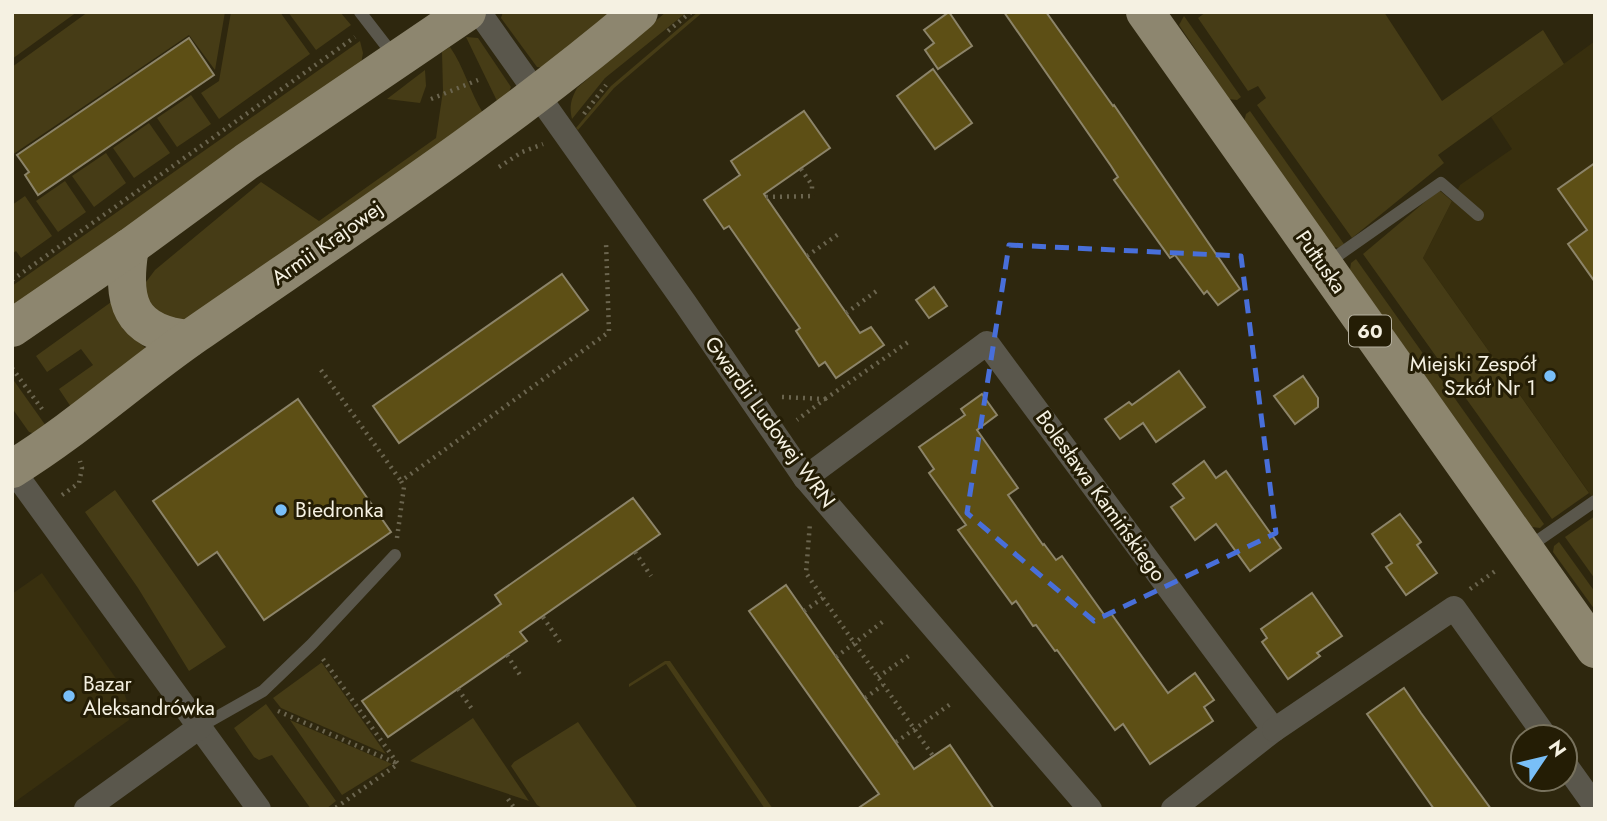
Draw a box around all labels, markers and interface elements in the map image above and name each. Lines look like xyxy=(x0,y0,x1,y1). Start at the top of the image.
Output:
street label: Armii Krajowej xyxy=(265,193,389,293)
street label: Pułtuska xyxy=(1288,224,1354,300)
road number: 60 xyxy=(1349,316,1391,346)
street label: Gwardii Ludowej WRN xyxy=(697,330,843,514)
place label: Miejski Zespół Szkół Nr 1 xyxy=(1410,349,1537,403)
marker: Miejski Zespół Szkół Nr 1 xyxy=(1542,368,1558,384)
street label: Bolesława Kamińskiego xyxy=(1029,404,1173,588)
place label: Biedronka xyxy=(295,495,384,525)
marker: Biedronka xyxy=(273,502,289,518)
place label: Bazar Aleksandrówka xyxy=(83,669,215,723)
marker: Bazar Aleksandrówka xyxy=(61,688,77,704)
north arrow xyxy=(1509,723,1579,793)
text: N xyxy=(1542,735,1573,762)

